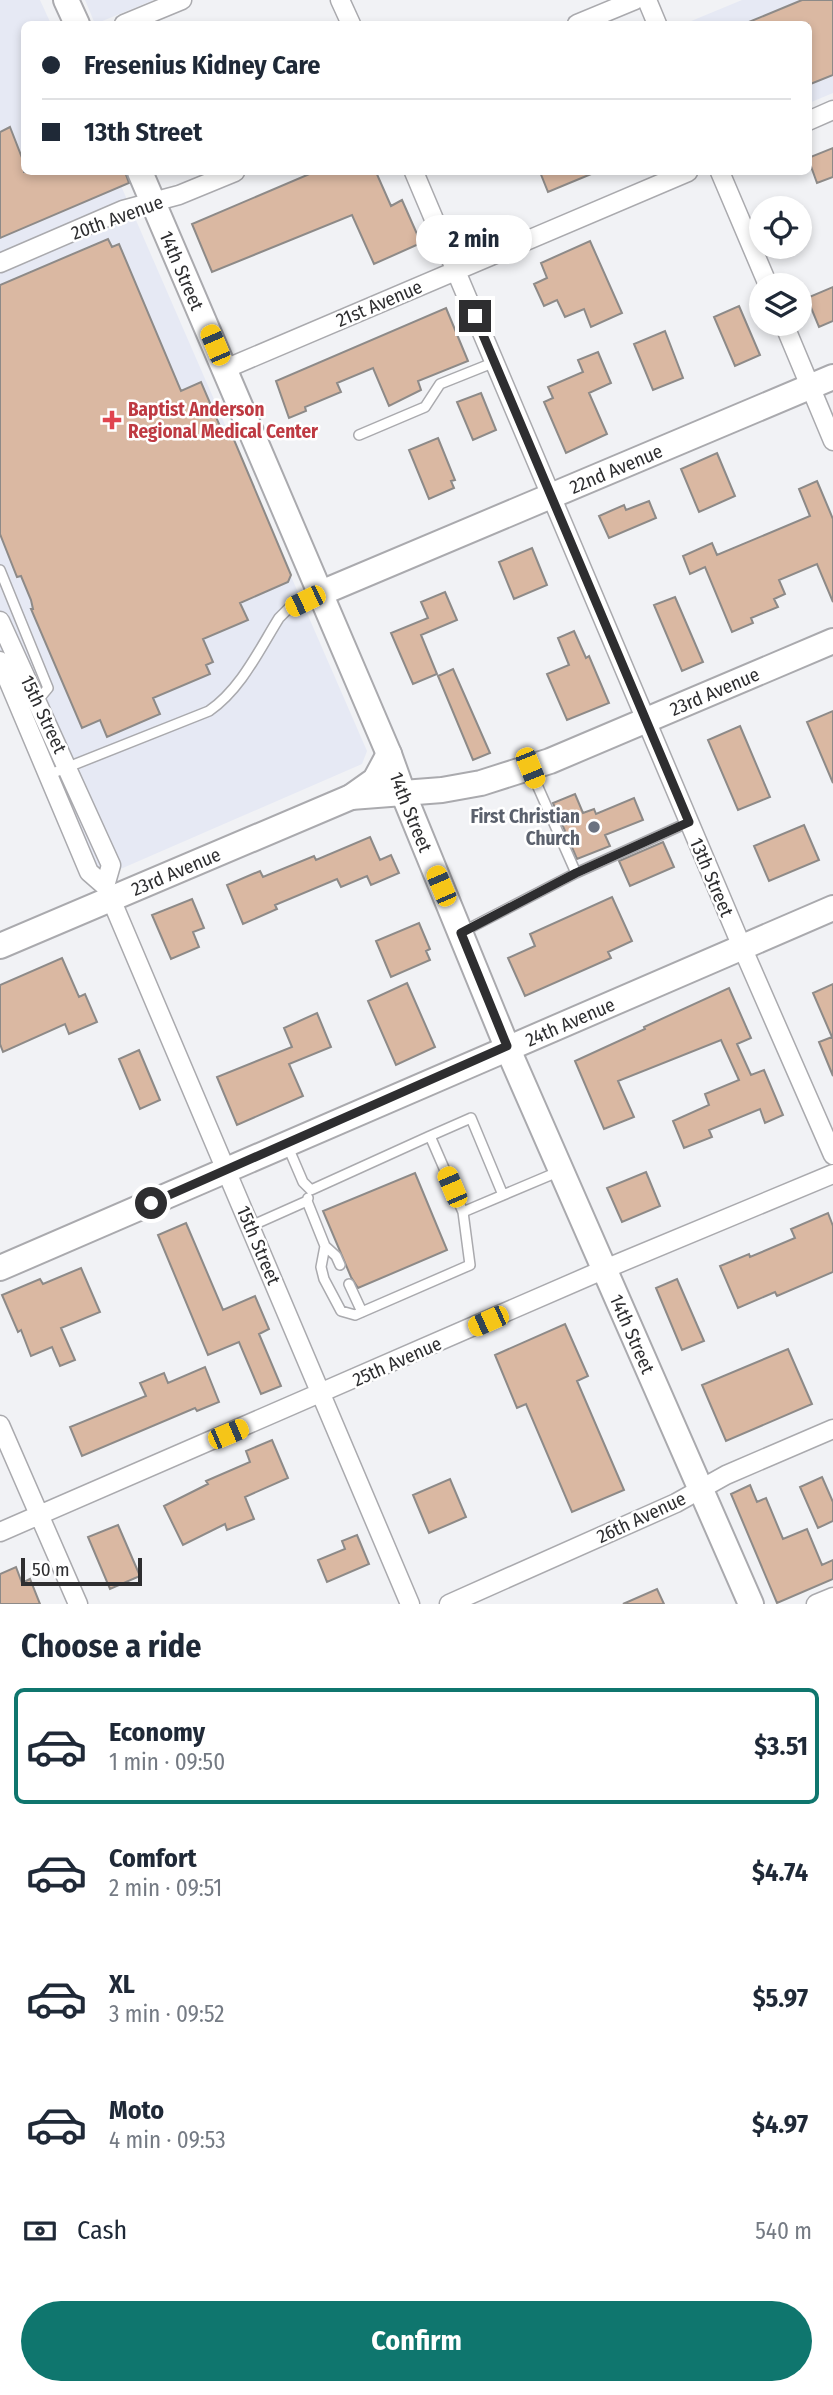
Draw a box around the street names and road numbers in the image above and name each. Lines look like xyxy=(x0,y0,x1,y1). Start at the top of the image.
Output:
street label: 20th Avenue xyxy=(68,190,166,245)
street label: 14th Street xyxy=(155,227,209,314)
street label: 21st Avenue xyxy=(333,275,426,332)
street label: 22nd Avenue xyxy=(566,439,666,499)
street label: 23rd Avenue xyxy=(667,663,763,721)
street label: 15th Street xyxy=(15,672,72,758)
street label: 14th Street xyxy=(384,769,437,856)
street label: 13th Street xyxy=(685,834,739,921)
street label: 23rd Avenue xyxy=(128,843,224,901)
street label: 24th Avenue xyxy=(522,993,618,1052)
street label: 15th Street xyxy=(232,1202,286,1289)
street label: 14th Street xyxy=(605,1291,660,1378)
street label: 25th Avenue xyxy=(349,1332,445,1391)
street label: 26th Avenue xyxy=(593,1487,689,1548)

